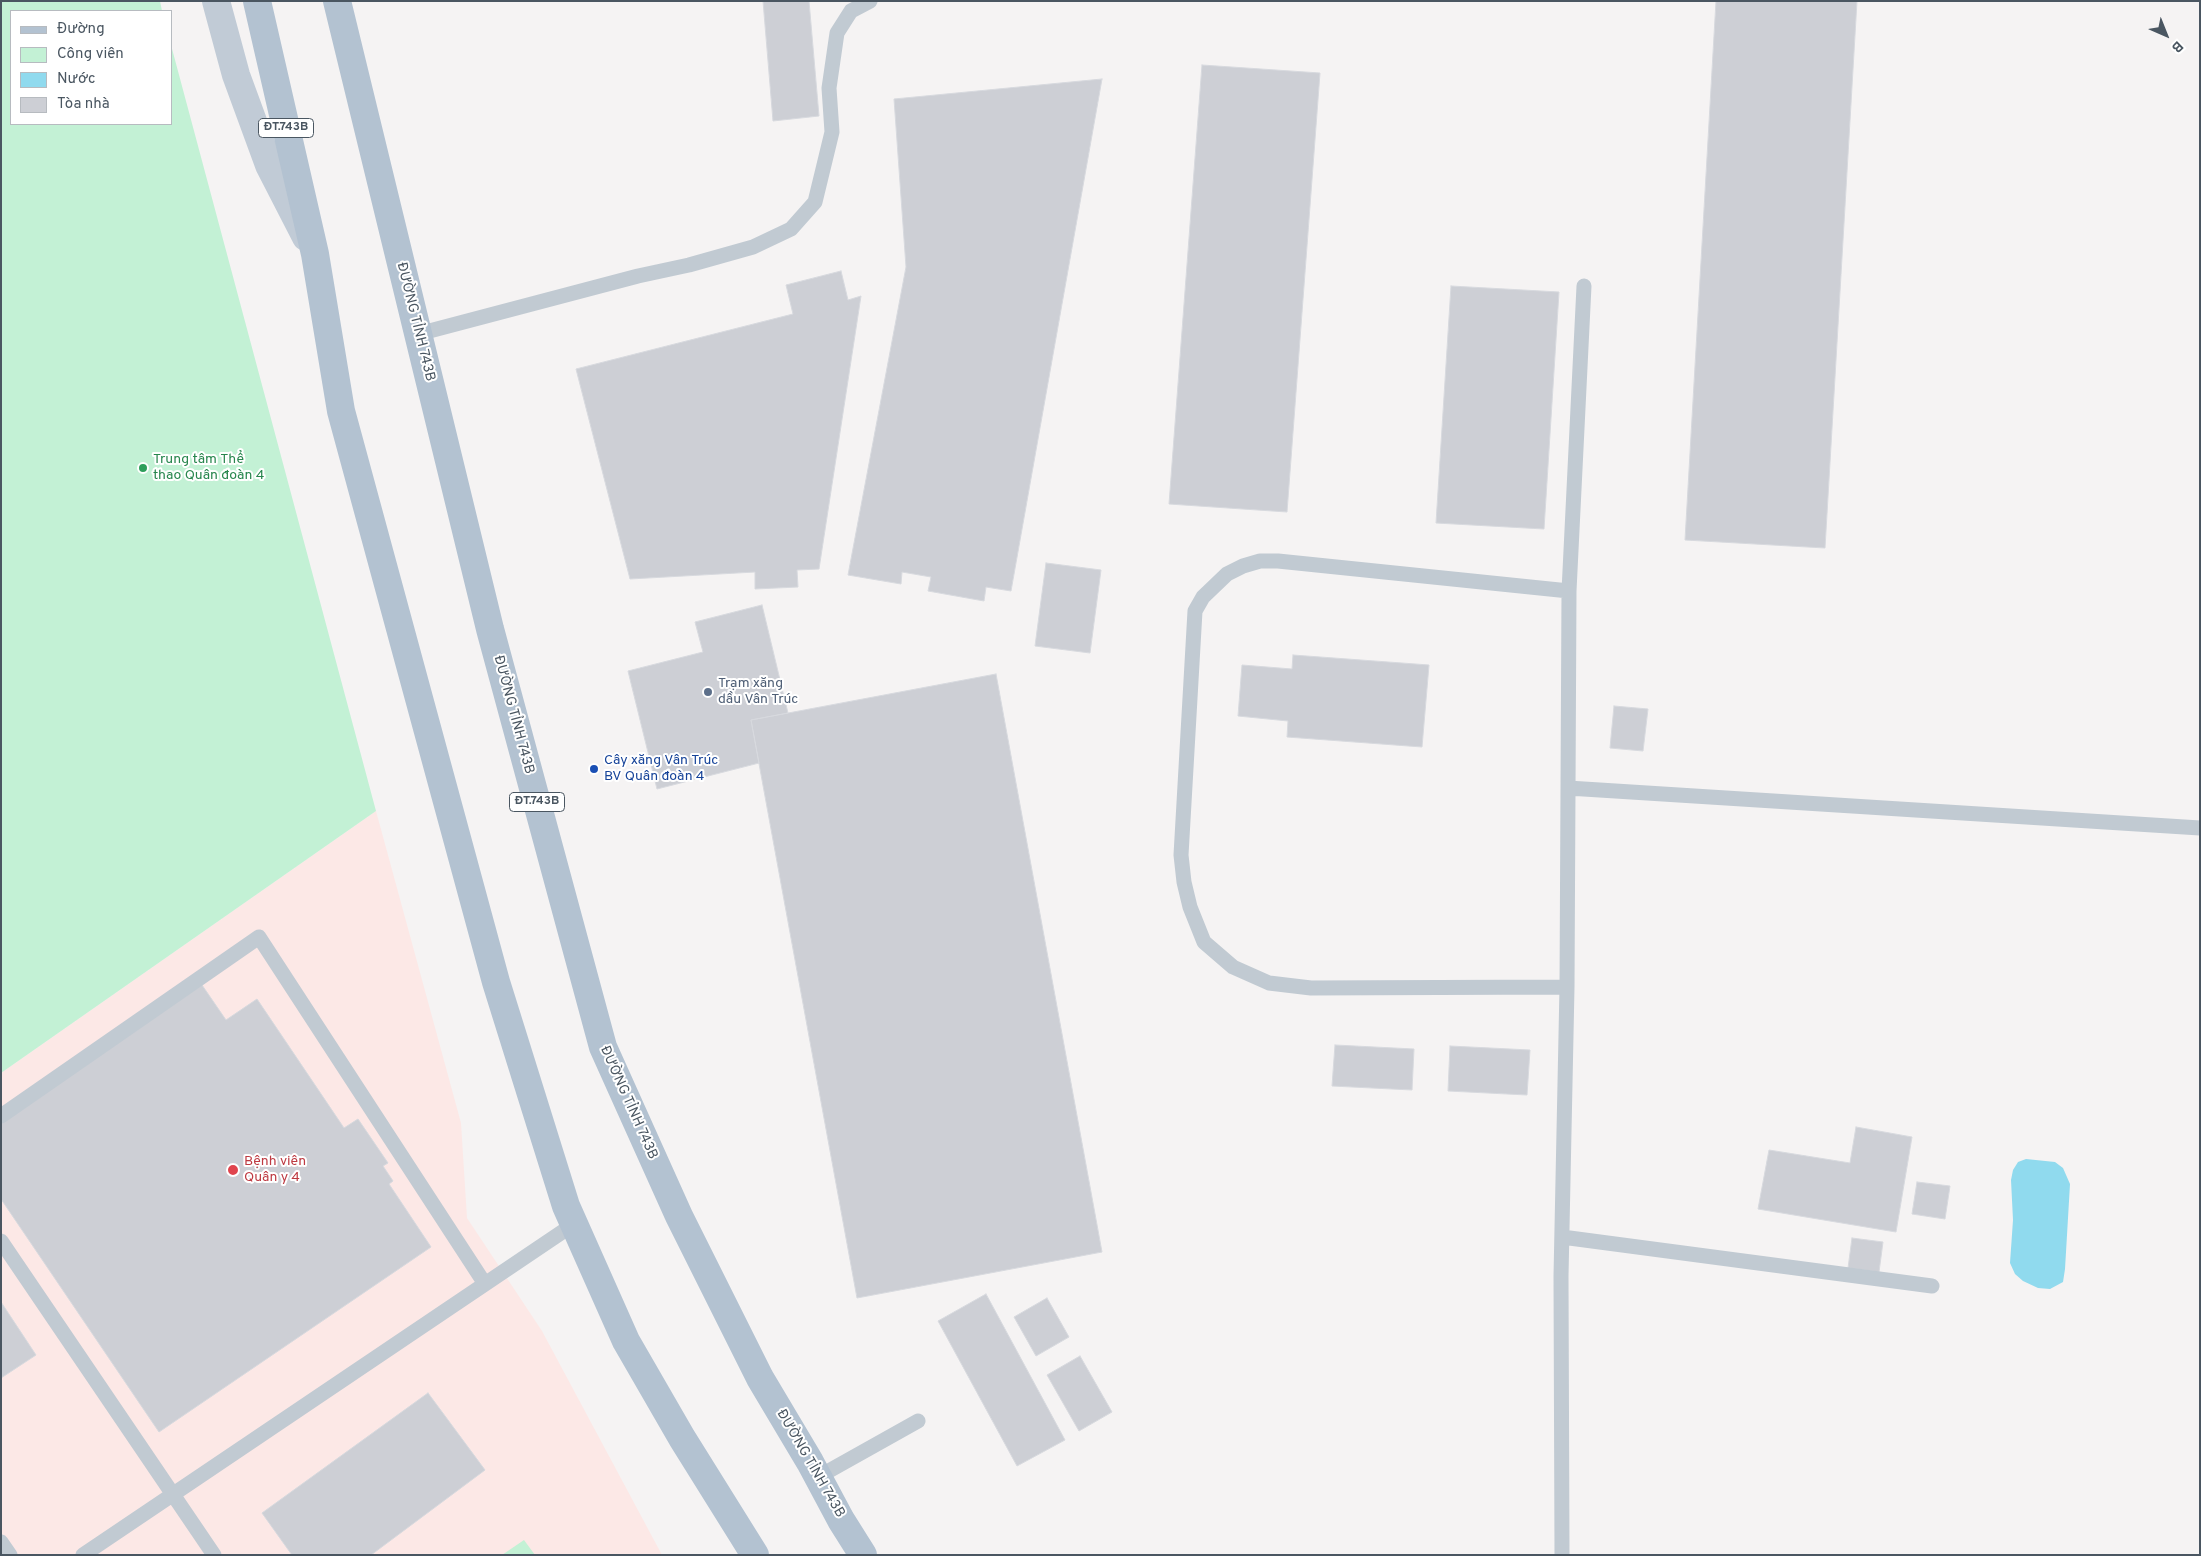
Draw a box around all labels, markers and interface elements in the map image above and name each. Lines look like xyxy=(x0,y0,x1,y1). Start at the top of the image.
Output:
legend xyxy=(10,10,172,125)
north arrow xyxy=(2141,10,2191,60)
text: Đường xyxy=(57,20,105,39)
text: B xyxy=(2167,37,2186,56)
text: Công viên xyxy=(57,45,124,64)
text: Nước xyxy=(57,70,96,89)
text: Tòa nhà xyxy=(57,95,110,114)
road number: ĐT.743B xyxy=(258,119,314,138)
street label: ĐƯỜNG TỈNH 743B xyxy=(392,261,438,383)
place label: Trung tâm Thể thao Quân đoàn 4 xyxy=(153,452,264,484)
marker: Trung tâm Thể thao Quân đoàn 4 xyxy=(137,462,149,474)
street label: ĐƯỜNG TỈNH 743B xyxy=(489,654,537,776)
place label: Trạm xăng dầu Vân Trúc xyxy=(718,676,798,709)
marker: Trạm xăng dầu Vân Trúc xyxy=(702,686,714,698)
place label: Cây xăng Vân Trúc BV Quân đoàn 4 xyxy=(604,753,718,786)
marker: Cây xăng Vân Trúc BV Quân đoàn 4 xyxy=(588,763,600,775)
road number: ĐT.743B xyxy=(510,792,564,812)
street label: ĐƯỜNG TỈNH 743B xyxy=(595,1044,661,1162)
place label: Bệnh viên Quân y 4 xyxy=(244,1154,306,1186)
marker: Bệnh viên Quân y 4 xyxy=(226,1163,240,1177)
street label: ĐƯỜNG TỈNH 743B xyxy=(772,1407,848,1521)

